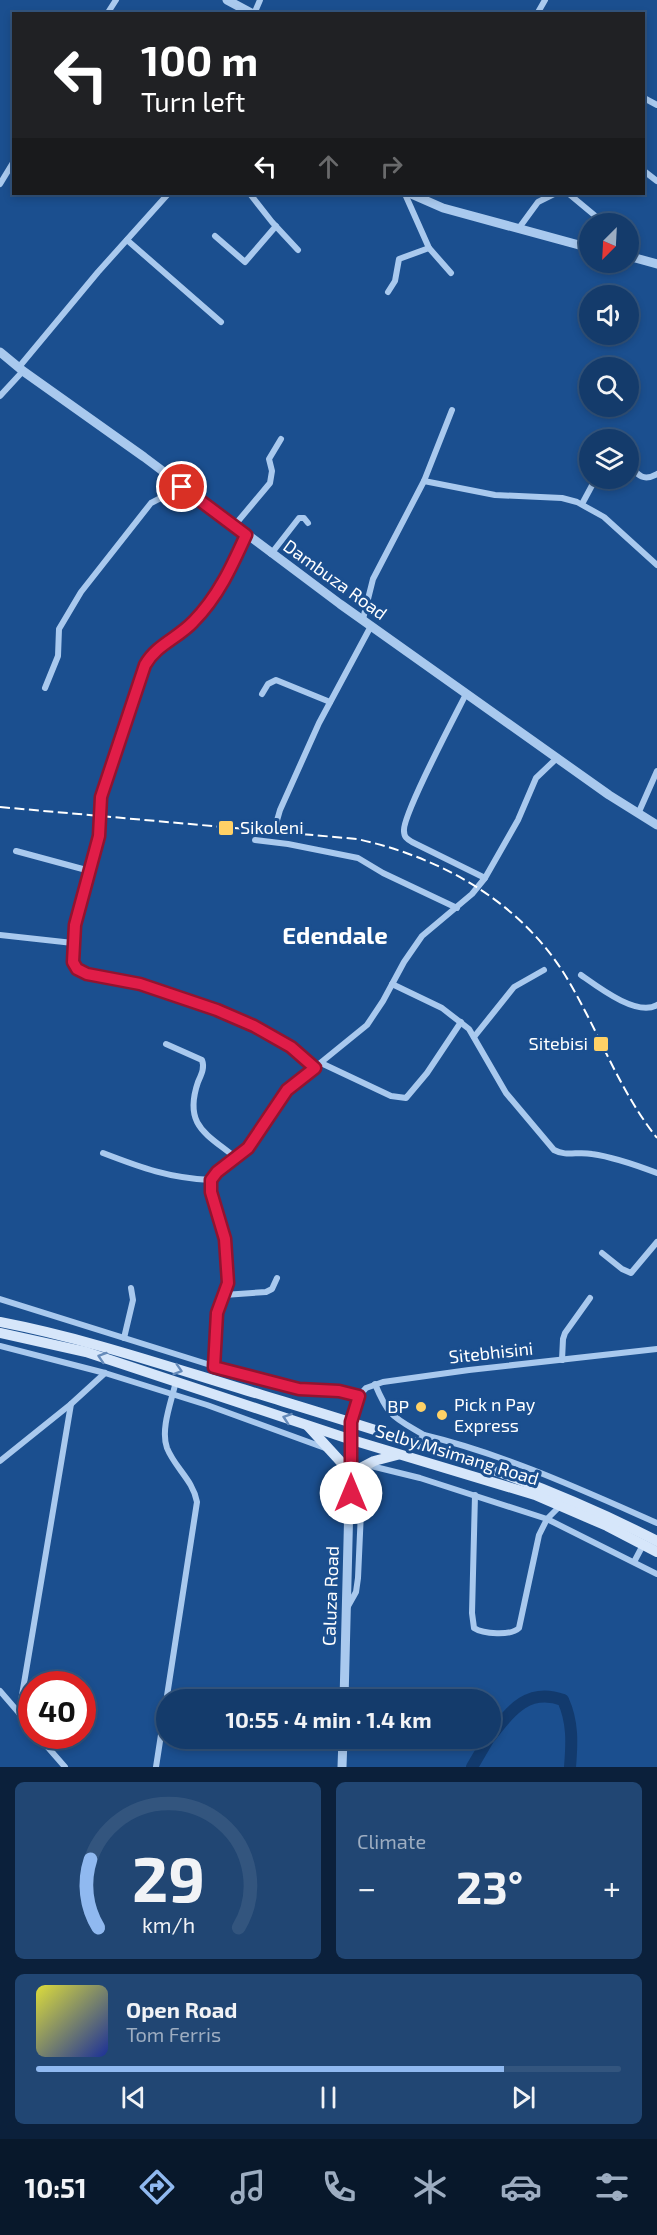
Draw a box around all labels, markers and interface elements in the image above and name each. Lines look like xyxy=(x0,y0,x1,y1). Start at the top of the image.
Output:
text: 100 m xyxy=(141,34,258,84)
icon: left xyxy=(42,36,120,114)
text: Turn left xyxy=(141,85,245,117)
icon: left xyxy=(249,150,282,183)
icon: ahead xyxy=(312,150,345,183)
icon: right xyxy=(375,150,408,183)
north arrow xyxy=(579,213,639,273)
map controls xyxy=(579,213,639,489)
button: sound xyxy=(579,285,639,345)
button: search xyxy=(579,357,639,417)
button: layers xyxy=(579,429,639,489)
pin xyxy=(156,461,207,512)
icon: arrive xyxy=(165,470,198,503)
street label: Dambuza Road xyxy=(280,534,392,624)
place label: Sikoleni xyxy=(240,816,304,838)
marker: Sikoleni xyxy=(217,819,235,837)
district label: Edendale xyxy=(282,920,388,949)
place label: Sitebisi xyxy=(529,1032,588,1054)
marker: Sitebisi xyxy=(592,1035,610,1053)
street label: Sitebhisini xyxy=(448,1337,534,1367)
one-way arrow xyxy=(97,1352,108,1364)
one-way arrow xyxy=(172,1362,183,1375)
place label: Pick n Pay Express xyxy=(454,1393,536,1436)
place label: BP xyxy=(387,1395,409,1417)
marker: BP xyxy=(414,1400,428,1414)
marker: Pick n Pay Express xyxy=(435,1408,449,1422)
one-way arrow xyxy=(282,1413,293,1426)
street label: Selby Msimang Road xyxy=(373,1419,542,1489)
position arrow xyxy=(319,1461,383,1525)
street label: Caluza Road xyxy=(317,1545,343,1646)
speed limit sign: 40 xyxy=(18,1671,96,1749)
text: 10:55 · 4 min · 1.4 km xyxy=(225,1706,432,1732)
text: Climate xyxy=(357,1829,426,1853)
text: 29 xyxy=(131,1840,205,1915)
text: 23° xyxy=(456,1859,523,1913)
text: − xyxy=(357,1867,376,1907)
text: + xyxy=(603,1867,621,1907)
text: km/h xyxy=(141,1912,195,1937)
text: Open Road xyxy=(126,1996,238,2022)
text: Tom Ferris xyxy=(126,2022,221,2046)
icon: previous xyxy=(117,2081,150,2114)
icon: pause xyxy=(312,2081,345,2114)
icon: next xyxy=(507,2081,540,2114)
icon: directions xyxy=(136,2166,178,2208)
icon: music xyxy=(227,2166,269,2208)
icon: phone xyxy=(318,2166,360,2208)
icon: climate xyxy=(409,2166,451,2208)
icon: car xyxy=(500,2166,542,2208)
icon: filters xyxy=(591,2166,633,2208)
text: 10:51 xyxy=(24,2171,87,2203)

